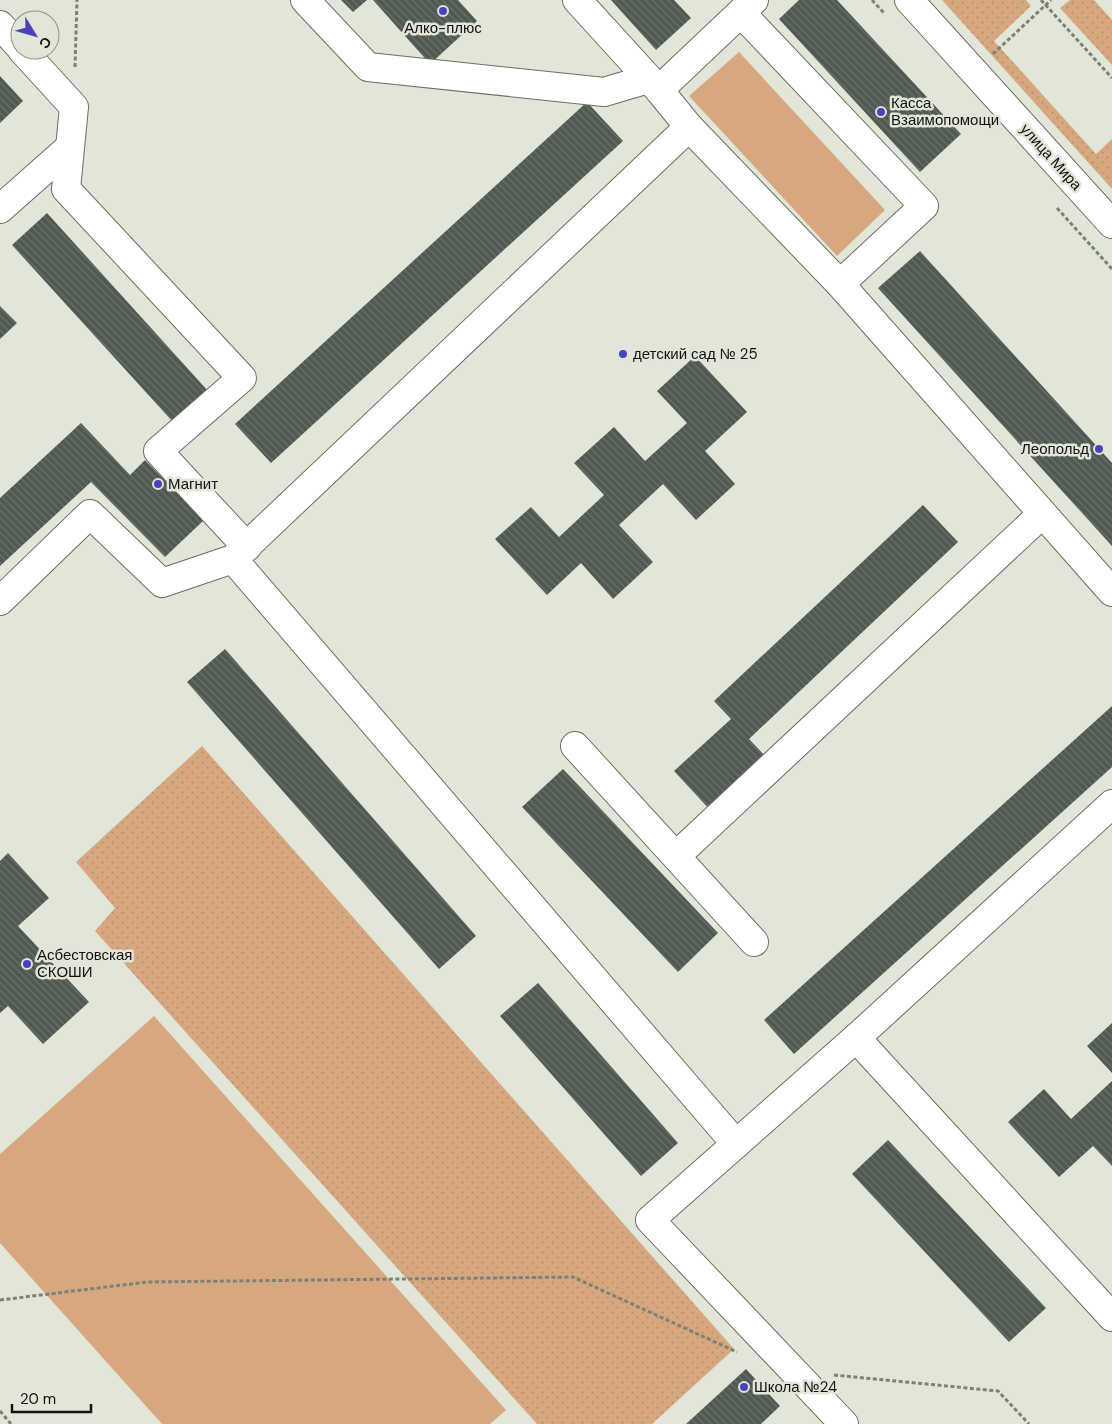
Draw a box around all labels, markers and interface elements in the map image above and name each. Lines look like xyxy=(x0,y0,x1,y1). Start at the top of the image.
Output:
marker: Алко-плюс xyxy=(437,5,449,17)
north arrow xyxy=(10,10,60,60)
place label: Алко-плюс xyxy=(404,18,482,38)
text: С xyxy=(35,33,56,52)
place label: Касса Взаимопомощи xyxy=(891,93,999,130)
marker: Касса Взаимопомощи xyxy=(875,106,887,118)
street label: улица Мира xyxy=(1016,120,1087,195)
place label: детский сад № 25 xyxy=(633,344,758,364)
marker: детский сад № 25 xyxy=(617,348,629,360)
place label: Леопольд xyxy=(1021,439,1089,459)
marker: Леопольд xyxy=(1093,443,1105,455)
place label: Магнит xyxy=(168,474,218,494)
marker: Магнит xyxy=(152,478,164,490)
place label: Асбестовская СКОШИ xyxy=(37,945,132,982)
marker: Асбестовская СКОШИ xyxy=(21,958,33,970)
place label: Школа №24 xyxy=(754,1377,837,1397)
marker: Школа №24 xyxy=(738,1381,750,1393)
scale bar xyxy=(12,1382,91,1414)
text: 20 m xyxy=(20,1389,56,1409)

